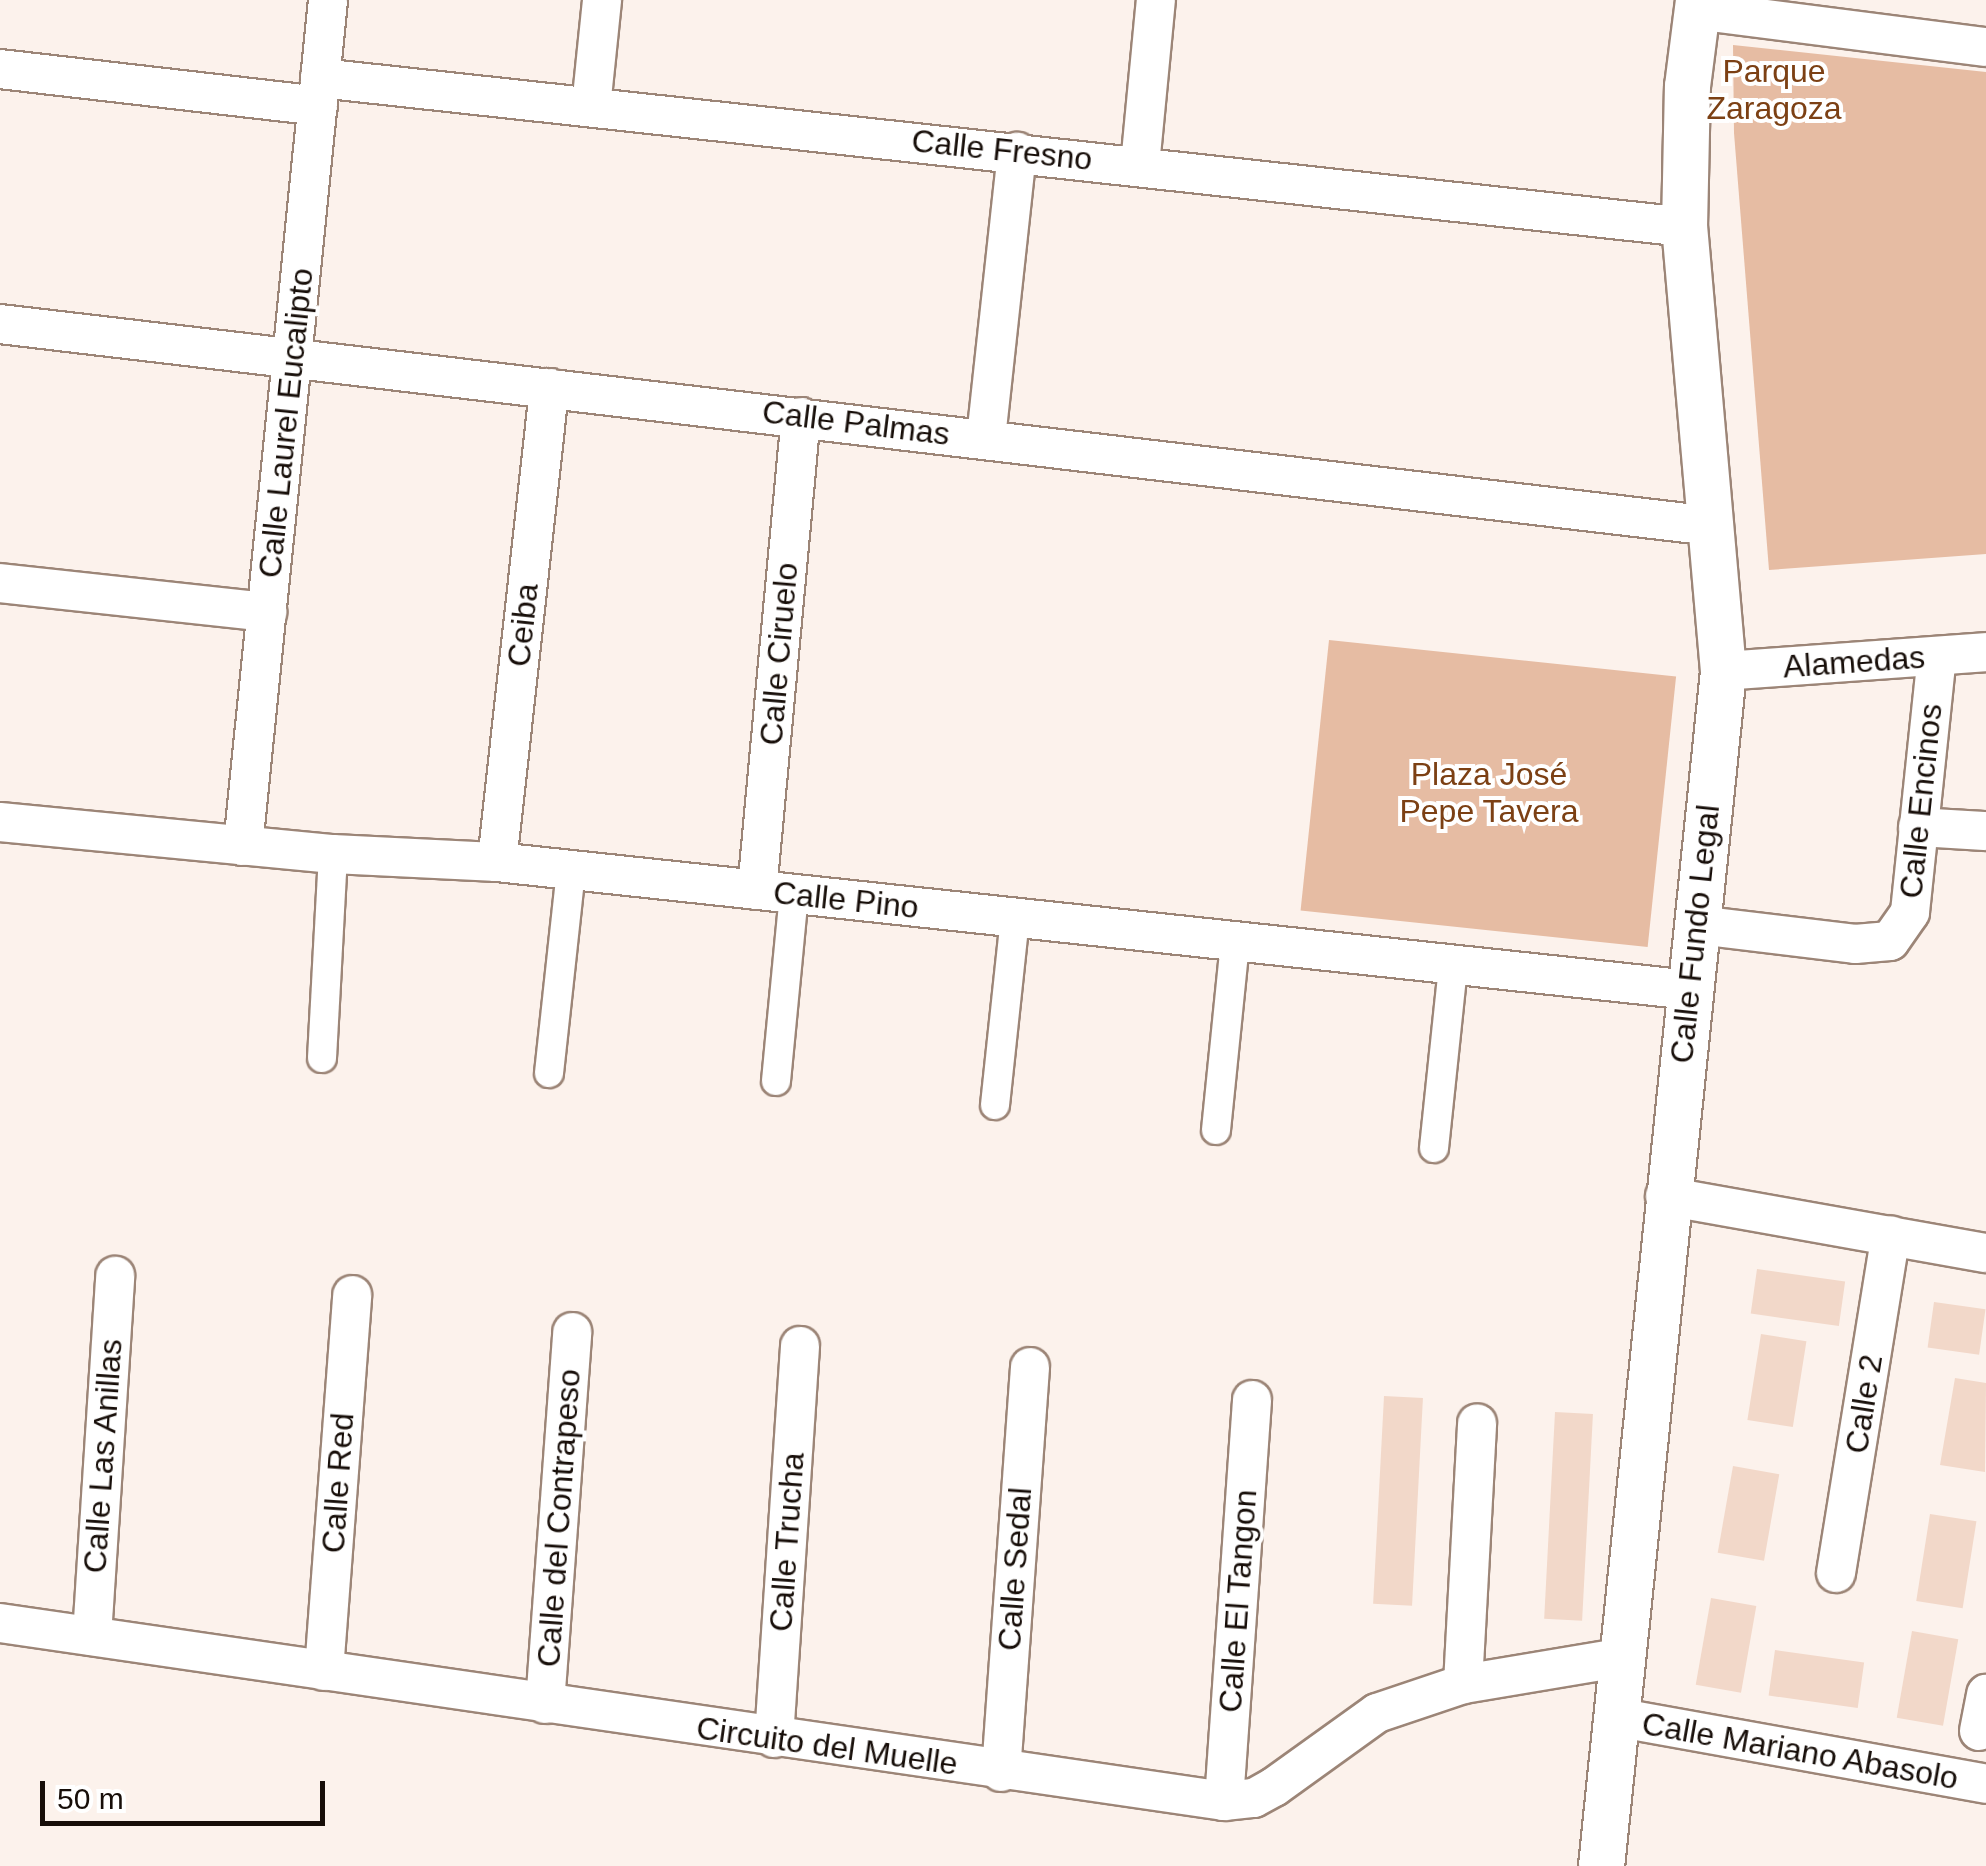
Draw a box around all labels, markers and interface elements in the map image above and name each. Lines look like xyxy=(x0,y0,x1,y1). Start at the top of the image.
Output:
park label: Parque Zaragoza xyxy=(1706,53,1842,128)
street label: Calle Fresno xyxy=(910,121,1094,179)
street label: Calle Laurel Eucalipto xyxy=(251,266,321,580)
street label: Calle Palmas xyxy=(760,392,952,454)
street label: Calle Ciruelo xyxy=(752,561,806,747)
street label: Ceiba xyxy=(500,581,546,669)
street label: Alamedas xyxy=(1782,638,1926,686)
street label: Calle Encinos xyxy=(1892,702,1950,900)
park label: Plaza José Pepe Tavera xyxy=(1399,756,1579,831)
street label: Calle Fundo Legal xyxy=(1662,803,1728,1065)
street label: Calle Pino xyxy=(771,873,921,927)
street label: Calle Las Anillas xyxy=(76,1337,130,1575)
street label: Calle 2 xyxy=(1837,1352,1891,1456)
street label: Calle del Contrapeso xyxy=(529,1368,589,1668)
street label: Calle Red xyxy=(314,1412,362,1554)
street label: Calle Trucha xyxy=(762,1451,812,1633)
street label: Calle Sedal xyxy=(990,1486,1040,1652)
street label: Calle El Tangon xyxy=(1211,1488,1265,1714)
street label: Calle Mariano Abasolo xyxy=(1638,1704,1962,1798)
street label: Circuito del Muelle xyxy=(694,1709,960,1783)
scale bar xyxy=(45,1761,330,1823)
text: 50 m xyxy=(57,1782,124,1815)

